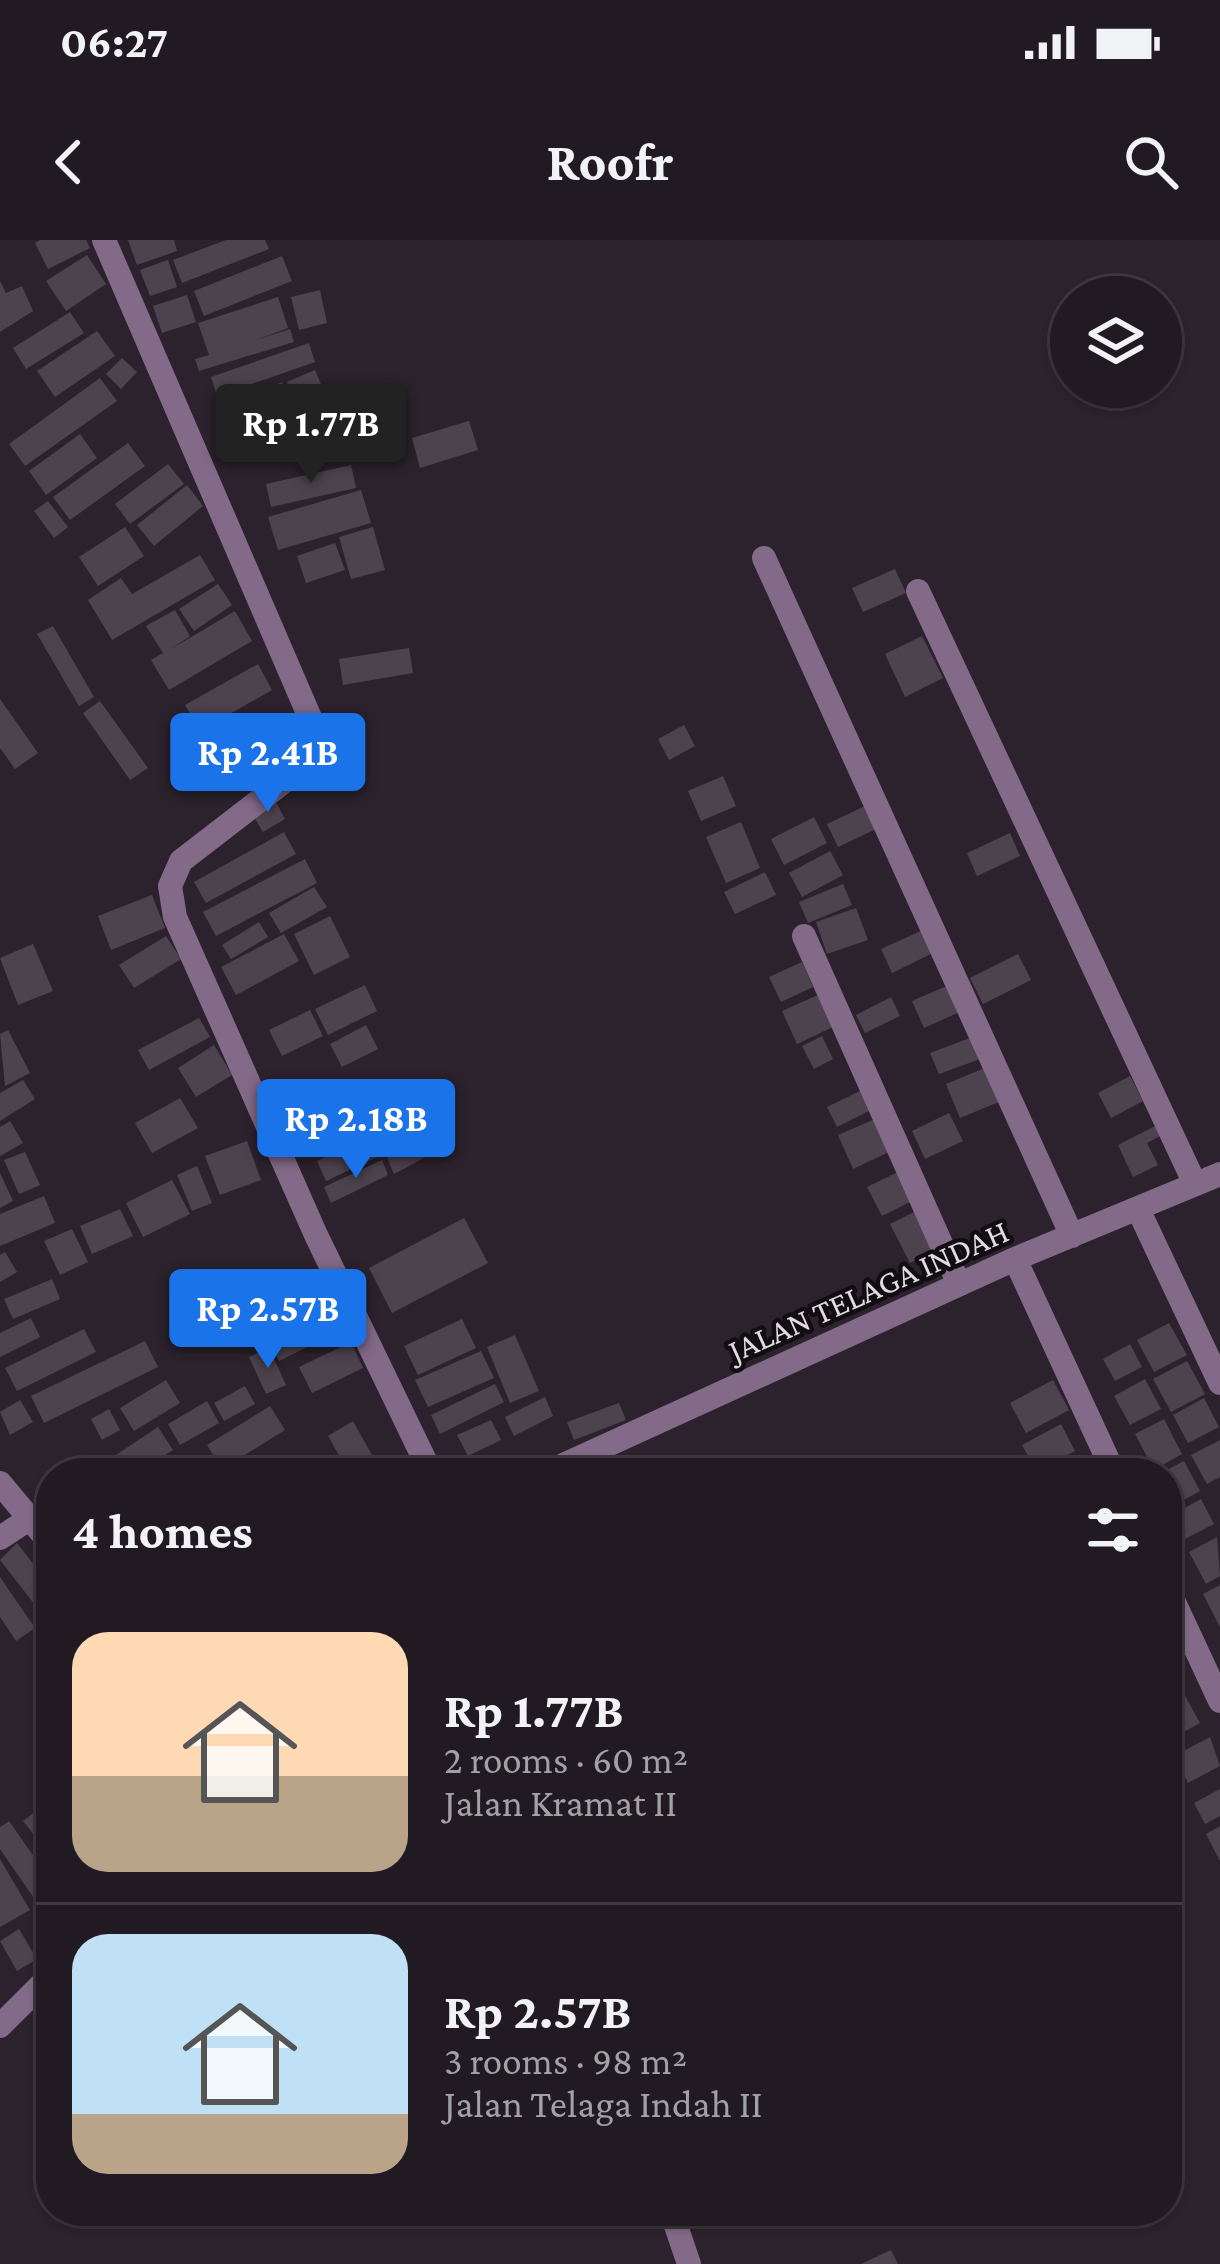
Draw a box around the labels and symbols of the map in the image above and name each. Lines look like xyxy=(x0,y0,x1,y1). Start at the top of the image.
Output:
pin: Rp 1.77B xyxy=(187,384,435,486)
pin: Rp 2.41B xyxy=(144,713,392,815)
pin: Rp 2.18B xyxy=(232,1079,480,1181)
street label: JALAN TELAGA INDAH xyxy=(720,1212,1014,1370)
pin: Rp 2.57B xyxy=(144,1269,392,1371)

